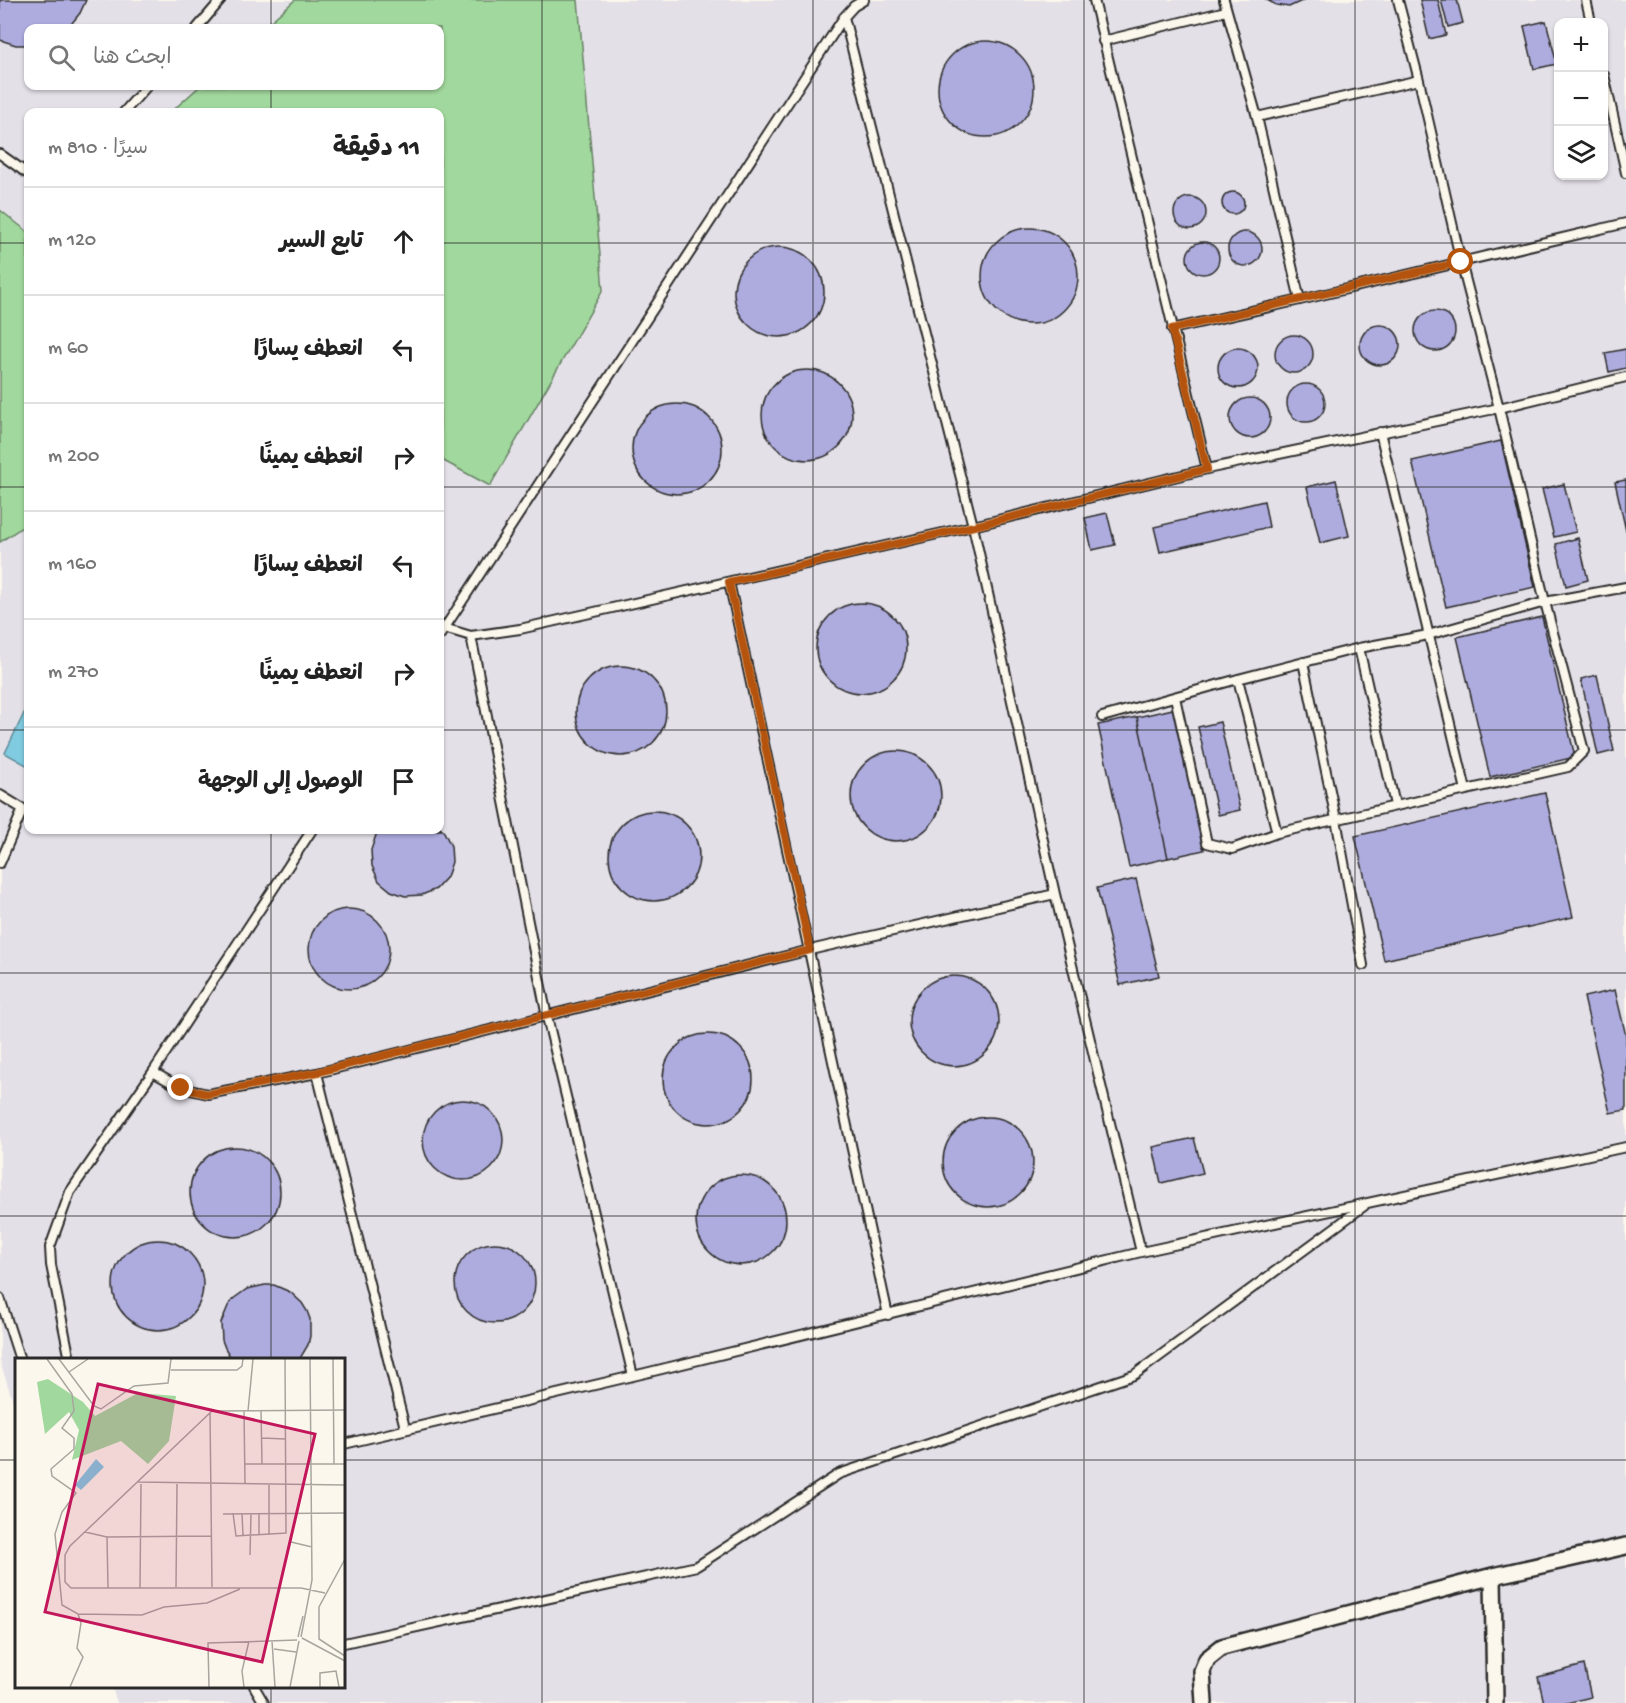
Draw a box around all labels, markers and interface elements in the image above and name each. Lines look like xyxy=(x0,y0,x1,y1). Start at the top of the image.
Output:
map controls xyxy=(1554,18,1608,180)
button: + xyxy=(1554,18,1608,72)
search box xyxy=(24,24,444,90)
icon: search xyxy=(45,41,78,74)
text: ابحث هنا xyxy=(93,46,172,72)
button: − xyxy=(1554,72,1608,126)
button: layers xyxy=(1554,126,1608,180)
text: 11 دقيقة xyxy=(333,135,420,166)
text: سيرًا · 810 m xyxy=(48,138,148,161)
icon: ahead xyxy=(387,225,420,258)
text: 120 m xyxy=(48,230,96,253)
text: تابع السير xyxy=(279,230,363,256)
route start xyxy=(1447,248,1473,274)
icon: left xyxy=(387,333,420,366)
text: 60 m xyxy=(48,338,88,361)
text: انعطف يسارًا xyxy=(254,338,363,364)
icon: right xyxy=(387,441,420,474)
text: 200 m xyxy=(48,446,99,469)
text: انعطف يمينًا xyxy=(260,446,363,472)
icon: left xyxy=(387,549,420,582)
text: 160 m xyxy=(48,554,97,577)
text: انعطف يسارًا xyxy=(254,554,363,580)
icon: right xyxy=(387,657,420,690)
text: 270 m xyxy=(48,662,99,685)
text: انعطف يمينًا xyxy=(260,662,363,688)
icon: arrive xyxy=(387,765,420,798)
text: الوصول إلى الوجهة xyxy=(198,770,363,796)
route end xyxy=(167,1074,193,1100)
inset map xyxy=(15,1358,345,1688)

